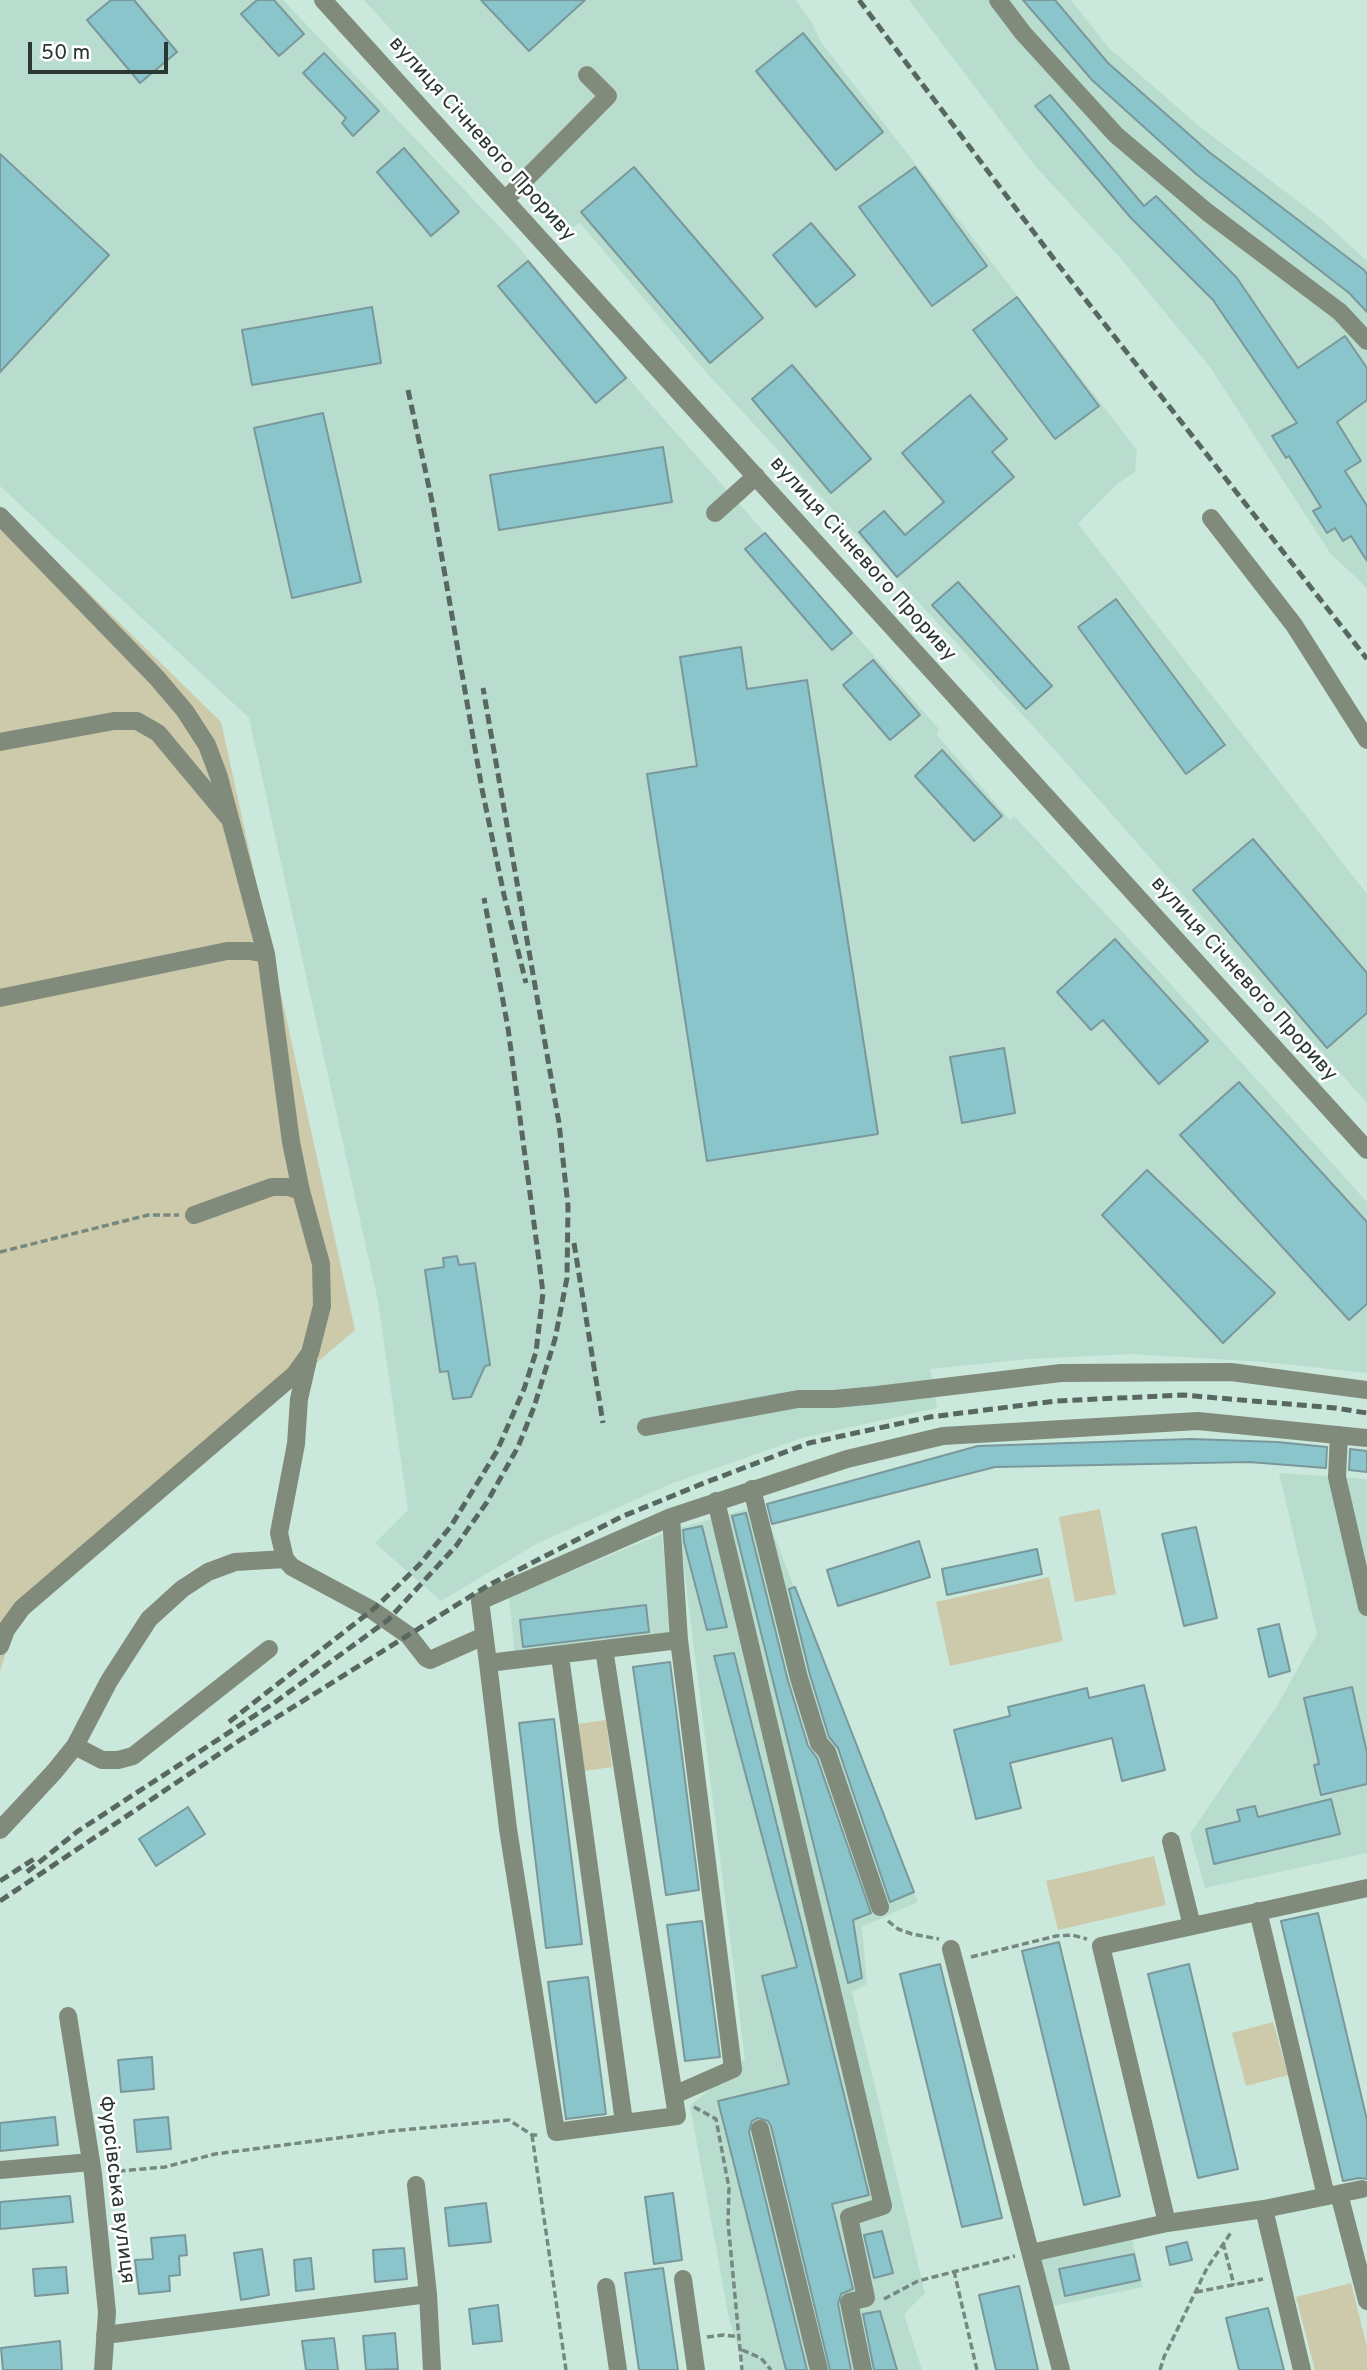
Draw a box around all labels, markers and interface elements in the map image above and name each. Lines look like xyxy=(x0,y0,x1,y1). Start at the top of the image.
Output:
scale bar xyxy=(32,28,172,72)
street label: вулиця Січневого Прориву xyxy=(382,32,580,248)
text: 50 m xyxy=(41,40,90,67)
street label: вулиця Січневого Прориву xyxy=(763,452,961,668)
street label: вулиця Січневого Прориву xyxy=(1144,872,1342,1088)
street label: Фурсівська вулиця xyxy=(91,2095,139,2285)

